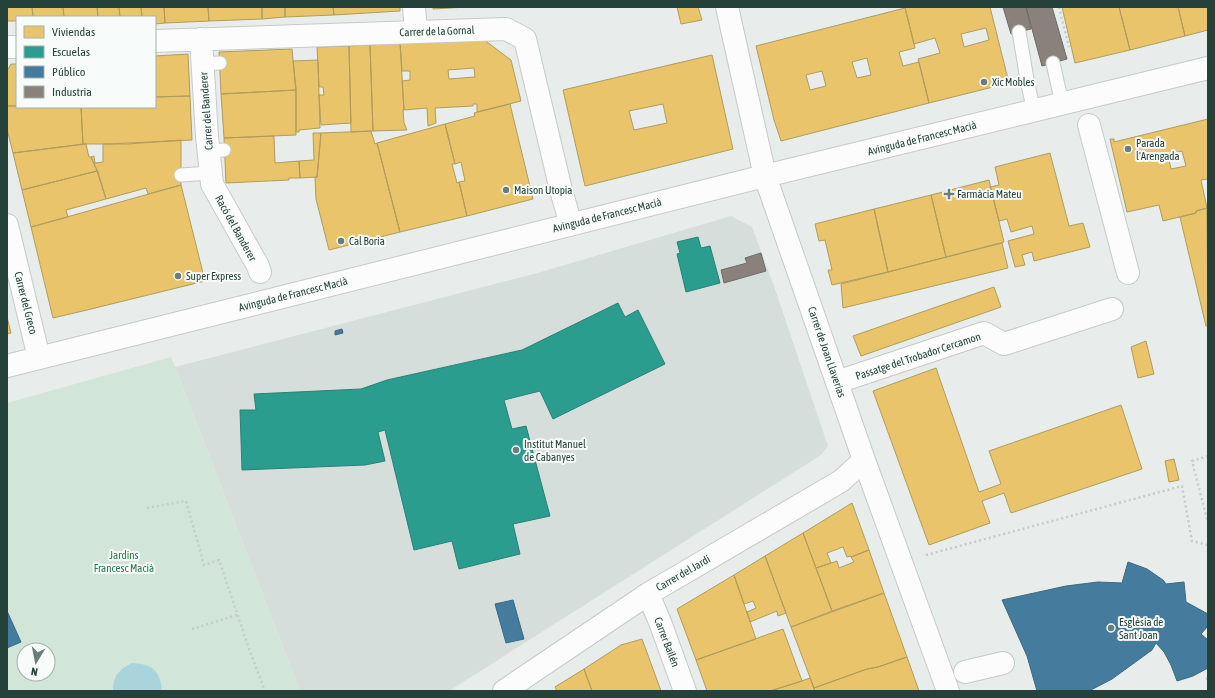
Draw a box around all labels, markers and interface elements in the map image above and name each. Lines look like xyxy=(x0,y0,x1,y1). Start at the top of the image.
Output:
legend xyxy=(16,16,156,108)
street label: Carrer de la Gornal xyxy=(399,24,475,38)
text: Viviendas xyxy=(52,25,95,39)
text: Escuelas xyxy=(52,45,90,59)
text: Público xyxy=(52,65,86,79)
street label: Carrer del Banderer xyxy=(197,71,215,150)
place label: Xic Mobles xyxy=(992,76,1035,88)
marker: Xic Mobles xyxy=(979,77,989,87)
text: Industria xyxy=(52,85,92,99)
street label: Avinguda de Francesc Macià xyxy=(866,119,978,157)
place label: Parada l'Arengada xyxy=(1136,137,1180,162)
marker: Parada l'Arengada xyxy=(1123,144,1133,154)
place label: Maison Utopia xyxy=(514,184,573,196)
marker: Maison Utopia xyxy=(501,185,511,195)
place label: Farmàcia Mateu xyxy=(957,188,1022,200)
marker: Farmàcia Mateu xyxy=(944,189,954,199)
street label: Racó del Banderer xyxy=(213,193,259,264)
street label: Avinguda de Francesc Macià xyxy=(551,196,663,234)
place label: Cal Boria xyxy=(349,235,385,247)
marker: Cal Boria xyxy=(336,236,346,246)
street label: Carrer del Greco xyxy=(12,270,40,336)
place label: Super Express xyxy=(186,270,241,282)
marker: Super Express xyxy=(173,271,183,281)
street label: Avinguda de Francesc Macià xyxy=(237,275,349,313)
street label: Carrer de Joan Llaverias xyxy=(806,305,848,399)
street label: Passatge del Trobador Cercamon xyxy=(854,330,982,382)
place label: Institut Manuel de Cabanyes xyxy=(524,438,586,463)
marker: Institut Manuel de Cabanyes xyxy=(511,445,521,455)
park label: Jardins Francesc Macià xyxy=(94,549,154,574)
street label: Carrer del Jardí xyxy=(654,552,713,593)
street label: Carrer Bailén xyxy=(652,615,682,669)
place label: Església de Sant Joan xyxy=(1119,616,1163,641)
marker: Església de Sant Joan xyxy=(1106,623,1116,633)
north arrow xyxy=(16,642,56,682)
text: N xyxy=(30,665,39,678)

